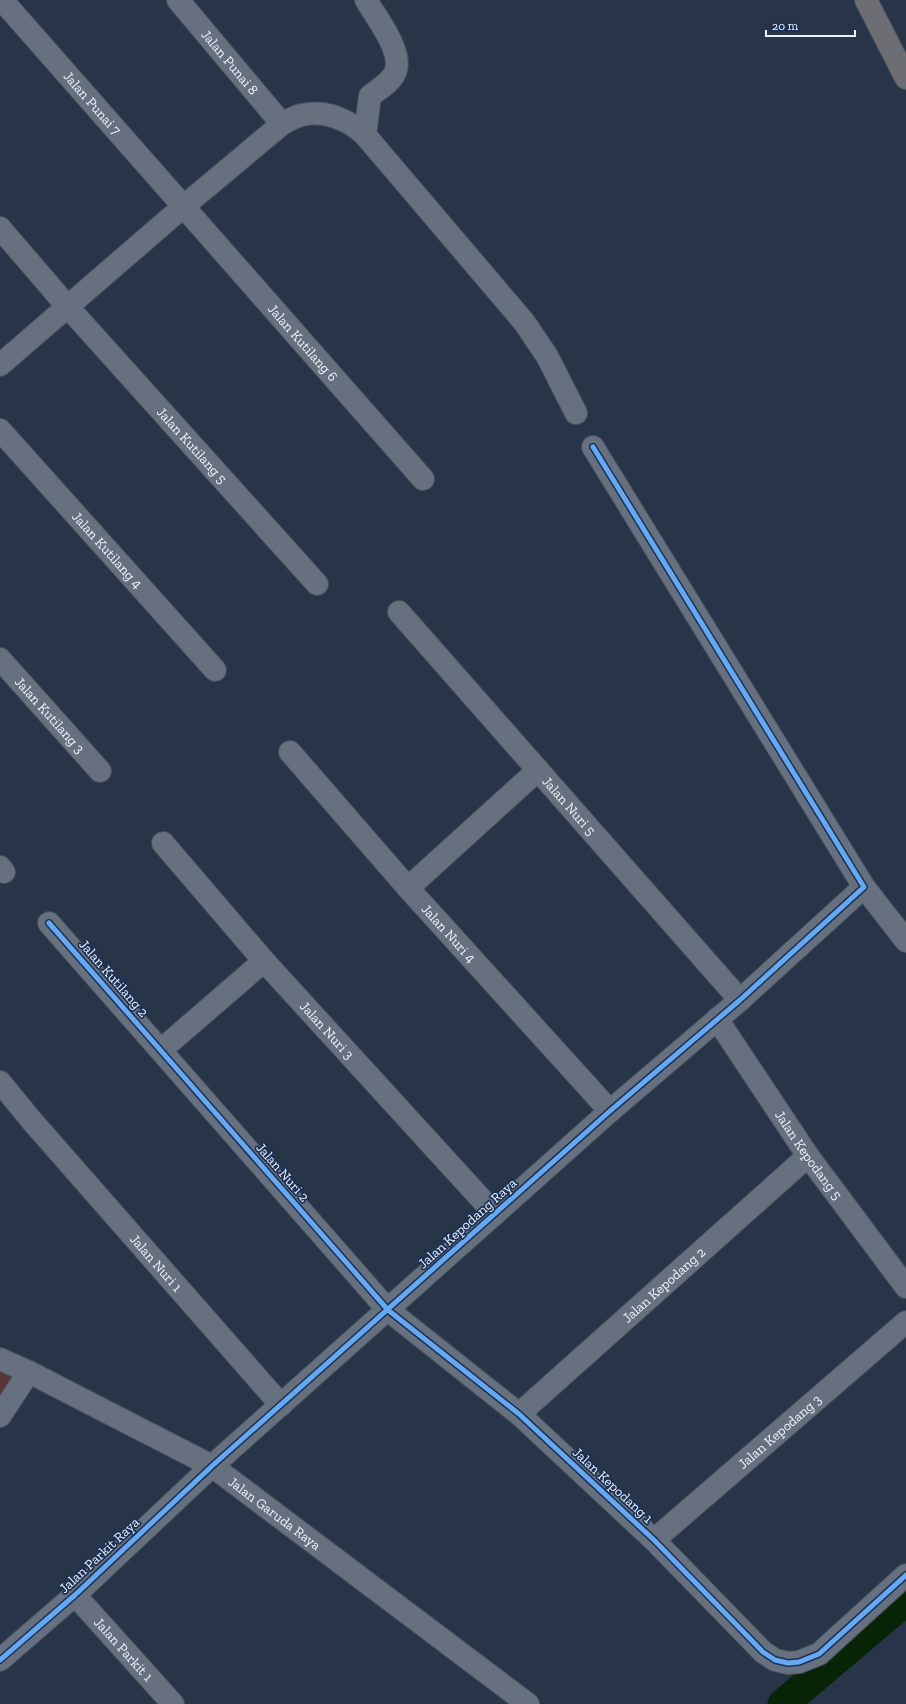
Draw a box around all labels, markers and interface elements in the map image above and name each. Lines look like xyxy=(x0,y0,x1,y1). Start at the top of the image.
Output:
scale bar xyxy=(766,12,855,38)
text: 20 m xyxy=(772,19,799,33)
street label: Jalan Punai 8 xyxy=(197,26,262,98)
street label: Jalan Punai 7 xyxy=(60,68,125,139)
street label: Jalan Kutilang 6 xyxy=(264,301,341,385)
street label: Jalan Kutilang 5 xyxy=(153,404,231,487)
street label: Jalan Kutilang 4 xyxy=(68,508,146,593)
street label: Jalan Kutilang 3 xyxy=(11,674,88,757)
street label: Jalan Nuri 5 xyxy=(539,773,599,839)
street label: Jalan Nuri 4 xyxy=(418,901,480,967)
street label: Jalan Kutilang 2 xyxy=(75,936,152,1020)
street label: Jalan Nuri 3 xyxy=(296,998,358,1063)
street label: Jalan Kepodang 5 xyxy=(771,1107,846,1203)
street label: Jalan Nuri 2 xyxy=(252,1139,313,1205)
street label: Jalan Kepodang Raya xyxy=(414,1174,520,1272)
street label: Jalan Nuri 1 xyxy=(126,1231,186,1296)
street label: Jalan Kepodang 2 xyxy=(619,1244,709,1327)
street label: Jalan Kepodang 3 xyxy=(735,1391,825,1473)
street label: Jalan Kepodang 1 xyxy=(569,1444,657,1527)
street label: Jalan Garuda Raya xyxy=(225,1473,324,1554)
street label: Jalan Parkit Raya xyxy=(56,1514,143,1597)
street label: Jalan Parkit 1 xyxy=(90,1614,157,1686)

